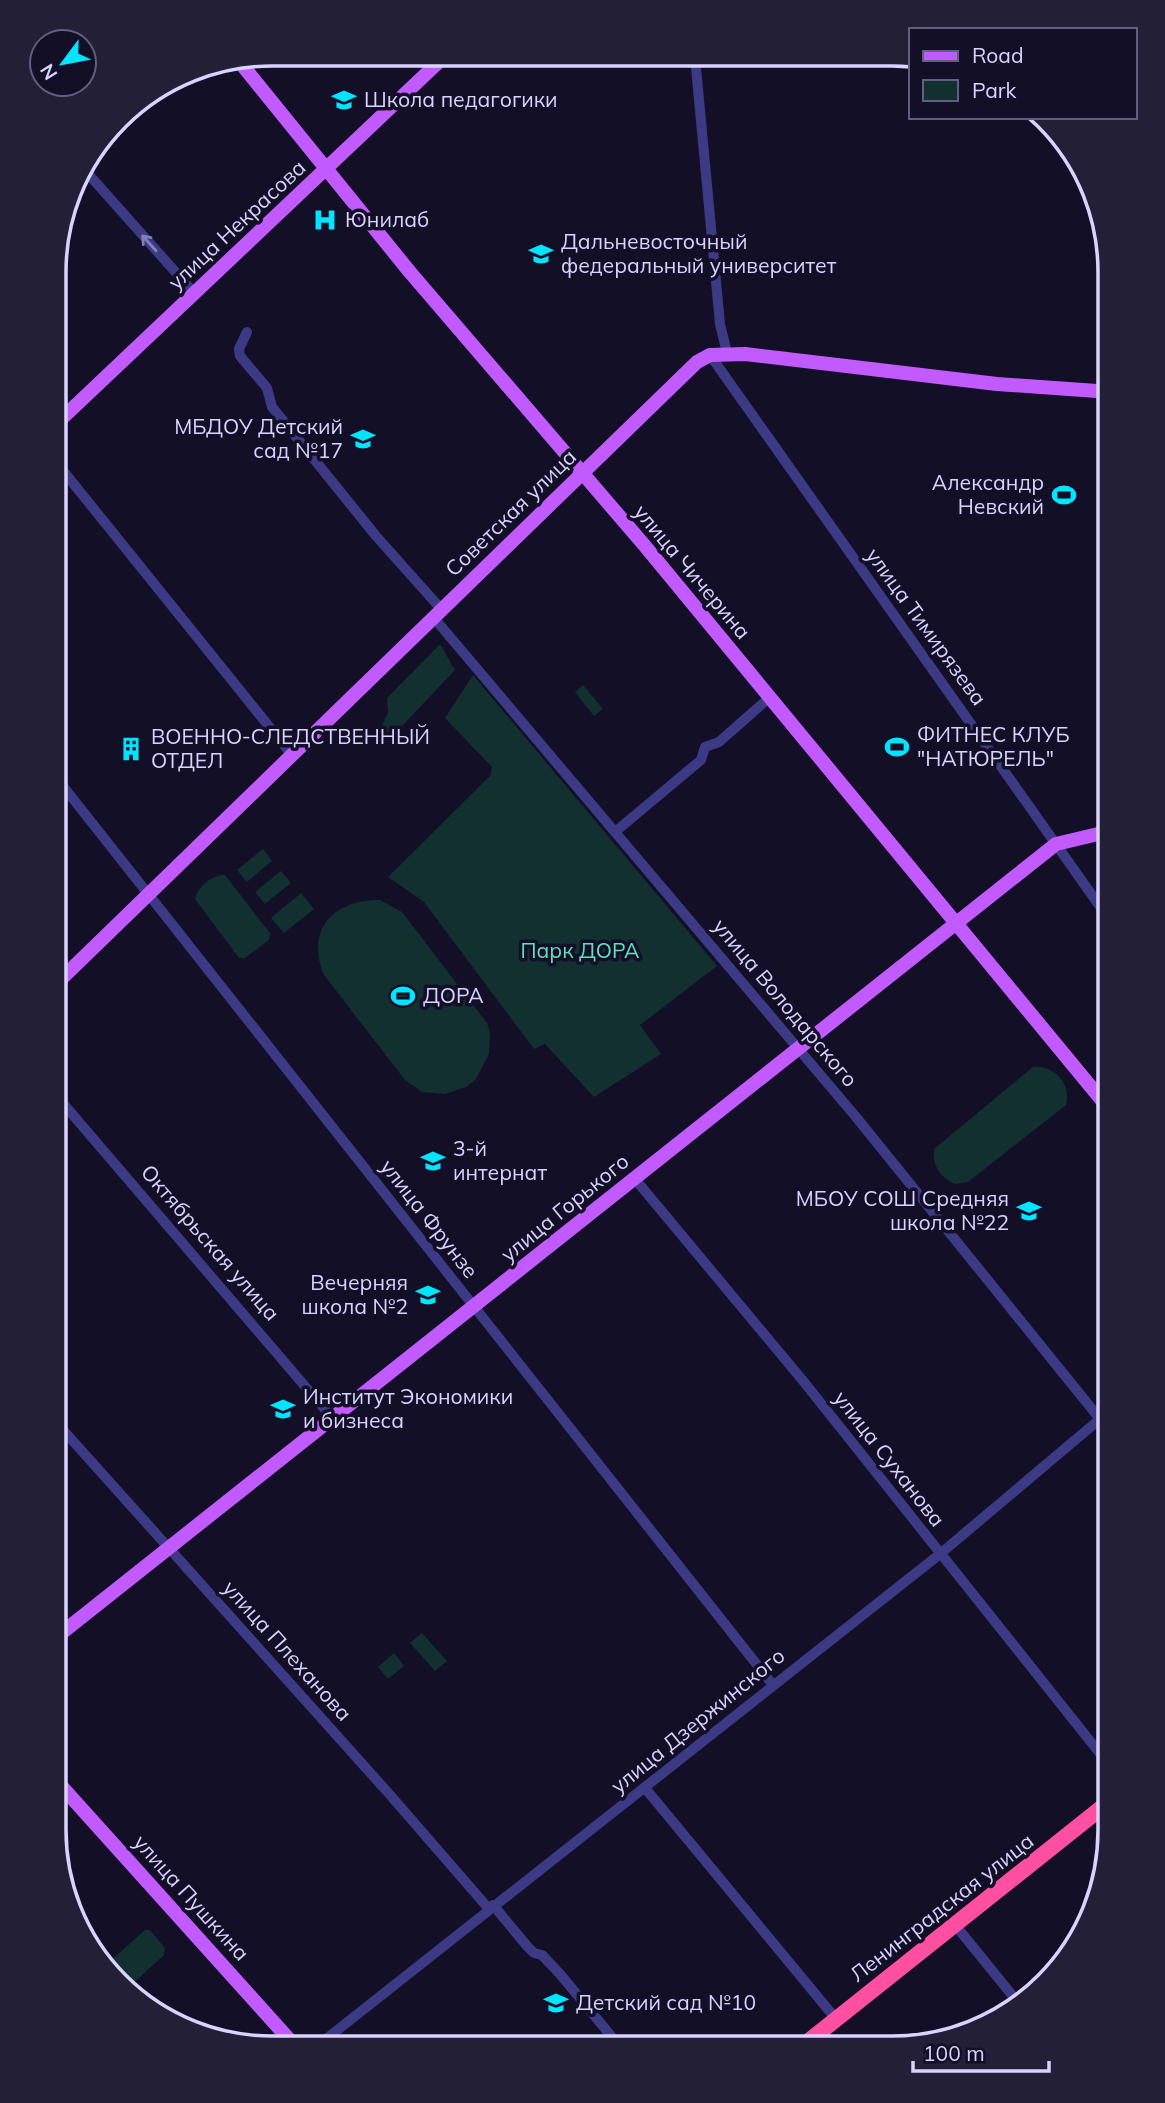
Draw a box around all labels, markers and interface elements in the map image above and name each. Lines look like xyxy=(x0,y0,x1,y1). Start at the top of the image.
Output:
north arrow xyxy=(28,28,98,98)
legend xyxy=(909,28,1137,119)
text: Road xyxy=(972,42,1023,68)
text: N xyxy=(35,60,63,84)
text: Park xyxy=(972,77,1016,103)
school or university icon: Школа педагогики xyxy=(330,86,358,114)
place label: Школа педагогики xyxy=(364,86,558,112)
street label: улица Некрасова xyxy=(162,154,311,295)
hospital icon: Юнилаб xyxy=(311,206,339,234)
place label: Юнилаб xyxy=(345,206,429,232)
place label: Дальневосточный федеральный университет xyxy=(561,228,837,278)
one-way arrow xyxy=(141,234,157,252)
school or university icon: Дальневосточный федеральный университет xyxy=(527,240,555,268)
place label: МБДОУ Детский сад №17 xyxy=(174,413,343,463)
school or university icon: МБДОУ Детский сад №17 xyxy=(349,425,377,453)
street label: Советская улица xyxy=(439,443,581,581)
place label: Александр Невский xyxy=(932,469,1044,519)
sports icon: Александр Невский xyxy=(1050,481,1078,509)
street label: улица Чичерина xyxy=(629,499,757,644)
street label: улица Тимирязева xyxy=(861,543,993,710)
place label: ФИТНЕС КЛУБ "НАТЮРЕЛЬ" xyxy=(917,721,1070,771)
place label: ВОЕННО-СЛЕДСТВЕННЫЙ ОТДЕЛ xyxy=(151,723,430,773)
sports icon: ФИТНЕС КЛУБ "НАТЮРЕЛЬ" xyxy=(883,733,911,761)
building icon: ВОЕННО-СЛЕДСТВЕННЫЙ ОТДЕЛ xyxy=(117,735,145,763)
street label: улица Володарского xyxy=(708,913,864,1092)
park label: Парк ДОРА xyxy=(520,937,640,963)
sports icon: ДОРА xyxy=(389,982,417,1010)
place label: ДОРА xyxy=(423,982,484,1008)
place label: 3-й интернат xyxy=(453,1135,547,1185)
school or university icon: 3-й интернат xyxy=(419,1147,447,1175)
street label: улица Горького xyxy=(495,1148,634,1267)
street label: улица Фрунзе xyxy=(375,1154,484,1283)
street label: Октябрьская улица xyxy=(136,1159,286,1326)
place label: МБОУ СОШ Средняя школа №22 xyxy=(796,1185,1009,1235)
school or university icon: МБОУ СОШ Средняя школа №22 xyxy=(1015,1197,1043,1225)
place label: Вечерняя школа №2 xyxy=(302,1269,408,1319)
school or university icon: Вечерняя школа №2 xyxy=(414,1281,442,1309)
place label: Институт Экономики и бизнеса xyxy=(303,1383,513,1433)
street label: улица Суханова xyxy=(829,1385,951,1532)
school or university icon: Институт Экономики и бизнеса xyxy=(269,1395,297,1423)
street label: улица Плеханова xyxy=(218,1575,358,1726)
street label: улица Дзержинского xyxy=(605,1642,790,1798)
street label: Ленинградская улица xyxy=(844,1827,1038,1987)
street label: улица Пушкина xyxy=(128,1829,255,1966)
school or university icon: Детский сад №10 xyxy=(542,1989,570,2017)
place label: Детский сад №10 xyxy=(576,1989,756,2015)
scale bar xyxy=(913,2030,1050,2074)
text: 100 m xyxy=(923,2040,985,2066)

